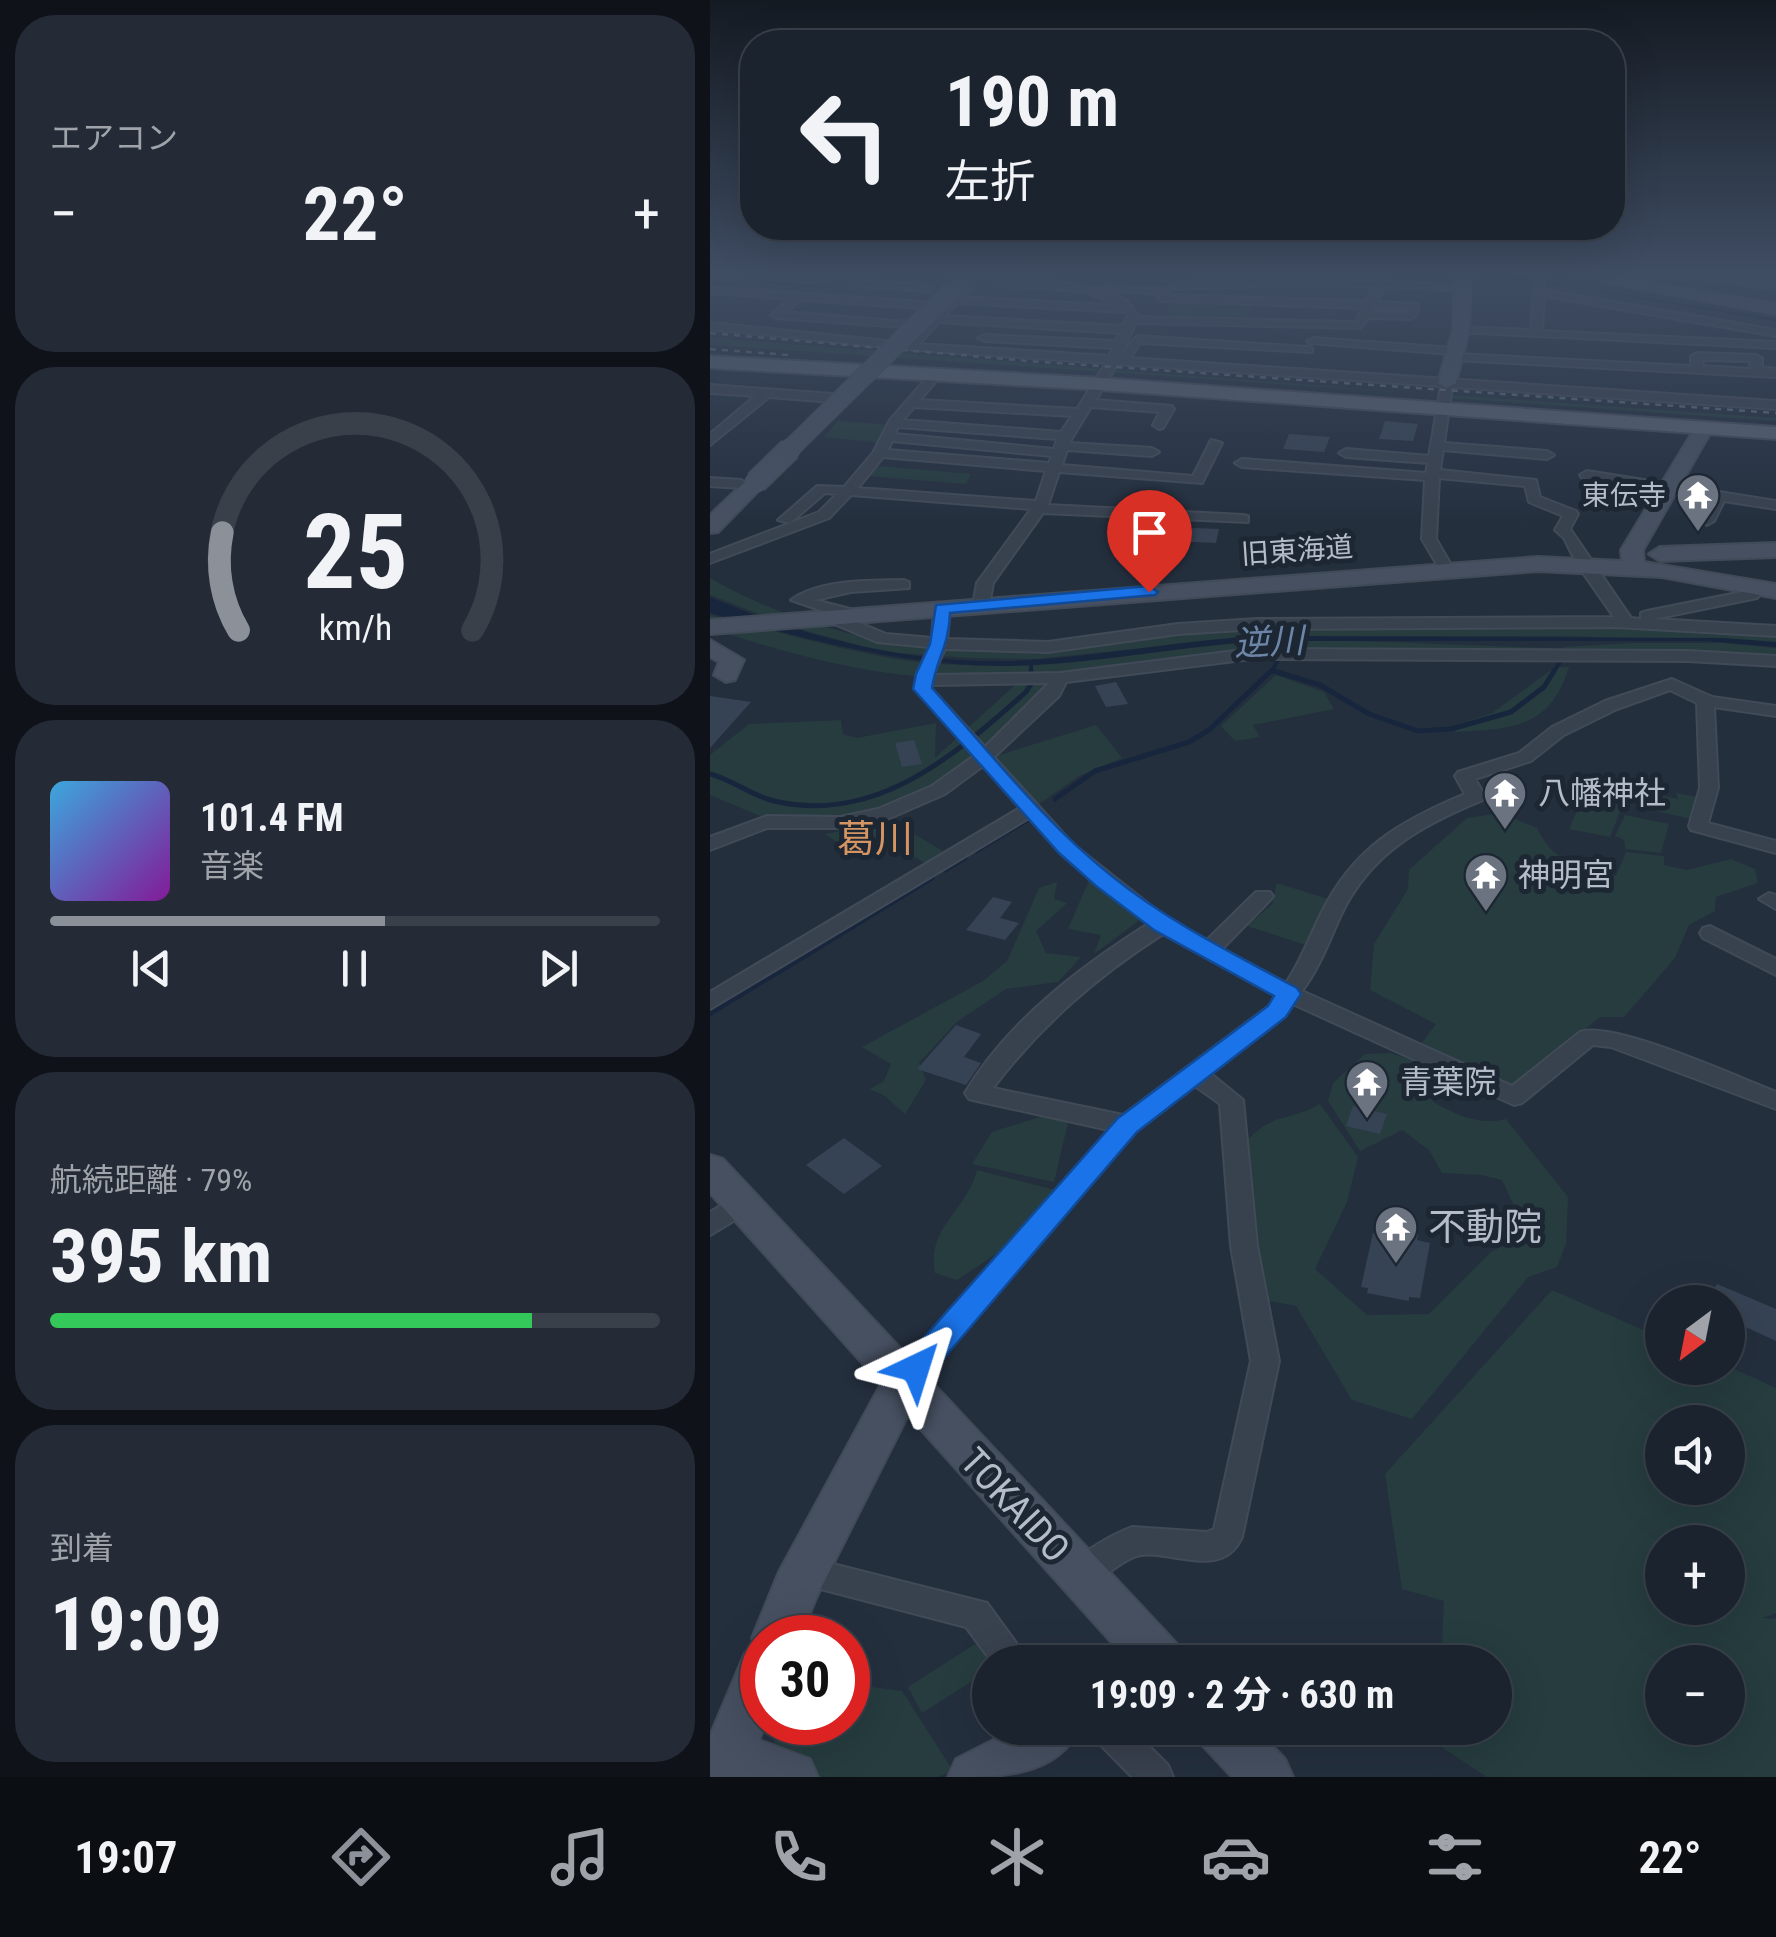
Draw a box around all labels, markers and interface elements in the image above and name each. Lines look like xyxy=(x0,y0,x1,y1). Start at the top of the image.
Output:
text: 190 m xyxy=(945,61,1119,143)
icon: left xyxy=(780,70,910,200)
text: エアコン xyxy=(50,119,178,157)
text: 左折 xyxy=(945,155,1035,208)
text: 22° xyxy=(303,170,408,258)
text: − xyxy=(50,182,78,246)
text: + xyxy=(633,182,660,246)
temple icon: 東伝寺 xyxy=(1675,472,1721,533)
place label: 東伝寺 xyxy=(1582,479,1666,512)
pin xyxy=(1107,490,1192,593)
text: 25 xyxy=(302,492,408,613)
icon: arrive xyxy=(1122,505,1177,560)
street label: 旧東海道 xyxy=(1240,530,1354,571)
text: km/h xyxy=(318,607,392,649)
water label: 逆川 xyxy=(1233,620,1309,665)
temple icon: 八幡神社 xyxy=(1482,770,1528,831)
place label: 八幡神社 xyxy=(1538,774,1666,812)
text: 101.4 FM xyxy=(200,796,344,840)
district label: 葛川 xyxy=(837,817,913,861)
text: 音楽 xyxy=(200,847,264,885)
temple icon: 神明宮 xyxy=(1463,852,1509,913)
place label: 神明宮 xyxy=(1518,856,1614,894)
icon: previous xyxy=(124,941,179,996)
icon: pause xyxy=(327,941,382,996)
icon: next xyxy=(531,941,586,996)
temple icon: 青葉院 xyxy=(1344,1059,1390,1120)
place label: 青葉院 xyxy=(1400,1063,1496,1101)
text: 航続距離 · 79% xyxy=(50,1161,252,1199)
temple icon: 不動院 xyxy=(1373,1204,1419,1265)
place label: 不動院 xyxy=(1428,1205,1542,1249)
text: 395 km xyxy=(50,1212,272,1300)
north arrow xyxy=(1645,1285,1745,1385)
map controls xyxy=(1645,1285,1745,1745)
position arrow xyxy=(864,1316,968,1420)
button: sound xyxy=(1645,1405,1745,1505)
street label: TOKAIDO xyxy=(952,1439,1078,1571)
button: + xyxy=(1645,1525,1745,1625)
text: 到着 xyxy=(50,1529,114,1567)
text: 19:09 xyxy=(50,1580,222,1668)
speed limit sign: 30 xyxy=(740,1615,870,1745)
button: − xyxy=(1645,1645,1745,1745)
text: 19:09 · 2 分 · 630 m xyxy=(1090,1673,1394,1717)
icon: directions xyxy=(326,1822,396,1892)
icon: music xyxy=(545,1822,615,1892)
icon: phone xyxy=(764,1822,834,1892)
icon: climate xyxy=(982,1822,1052,1892)
icon: car xyxy=(1201,1822,1271,1892)
icon: filters xyxy=(1420,1822,1490,1892)
text: 19:07 xyxy=(74,1831,178,1884)
text: 22° xyxy=(1639,1831,1702,1884)

